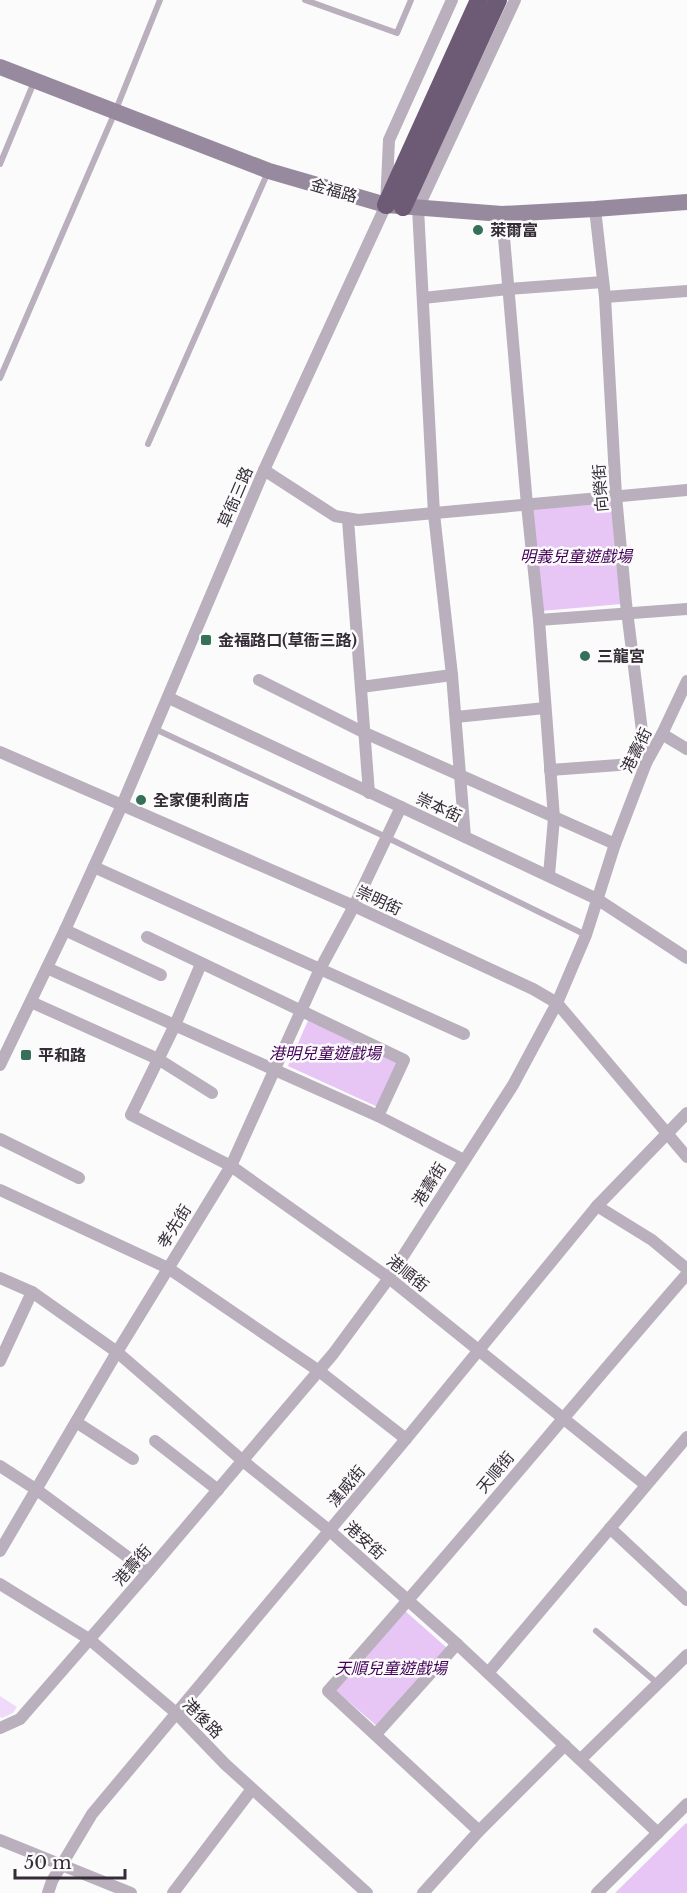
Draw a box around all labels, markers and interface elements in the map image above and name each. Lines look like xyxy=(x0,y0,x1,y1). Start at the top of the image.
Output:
street label: 金福路 xyxy=(308,174,360,206)
place label: 萊爾富 xyxy=(490,220,538,240)
marker: 萊爾富 xyxy=(471,223,485,237)
street label: 向榮街 xyxy=(588,463,612,513)
street label: 草衙三路 xyxy=(213,464,257,530)
park label: 明義兒童遊戲場 xyxy=(520,546,634,566)
place label: 金福路口(草衙三路) xyxy=(218,630,357,650)
marker: 金福路口(草衙三路) xyxy=(199,633,213,647)
place label: 三龍宮 xyxy=(597,646,645,666)
marker: 三龍宮 xyxy=(578,649,592,663)
street label: 港壽街 xyxy=(616,724,656,776)
street label: 崇本街 xyxy=(413,788,465,826)
place label: 全家便利商店 xyxy=(153,790,249,810)
marker: 全家便利商店 xyxy=(134,793,148,807)
street label: 崇明街 xyxy=(353,881,405,919)
park label: 港明兒童遊戲場 xyxy=(269,1043,383,1063)
place label: 平和路 xyxy=(38,1045,86,1065)
marker: 平和路 xyxy=(19,1048,33,1062)
street label: 港壽街 xyxy=(408,1158,450,1210)
street label: 孝先街 xyxy=(153,1200,195,1252)
street label: 港順街 xyxy=(383,1250,433,1296)
street label: 天順街 xyxy=(472,1447,518,1497)
street label: 漢威街 xyxy=(323,1461,369,1511)
street label: 港安街 xyxy=(340,1517,390,1563)
street label: 港壽街 xyxy=(109,1540,155,1590)
park label: 天順兒童遊戲場 xyxy=(335,1658,449,1678)
street label: 港後路 xyxy=(179,1694,227,1742)
scale bar xyxy=(15,1842,124,1880)
text: 50 m xyxy=(24,1852,72,1874)

